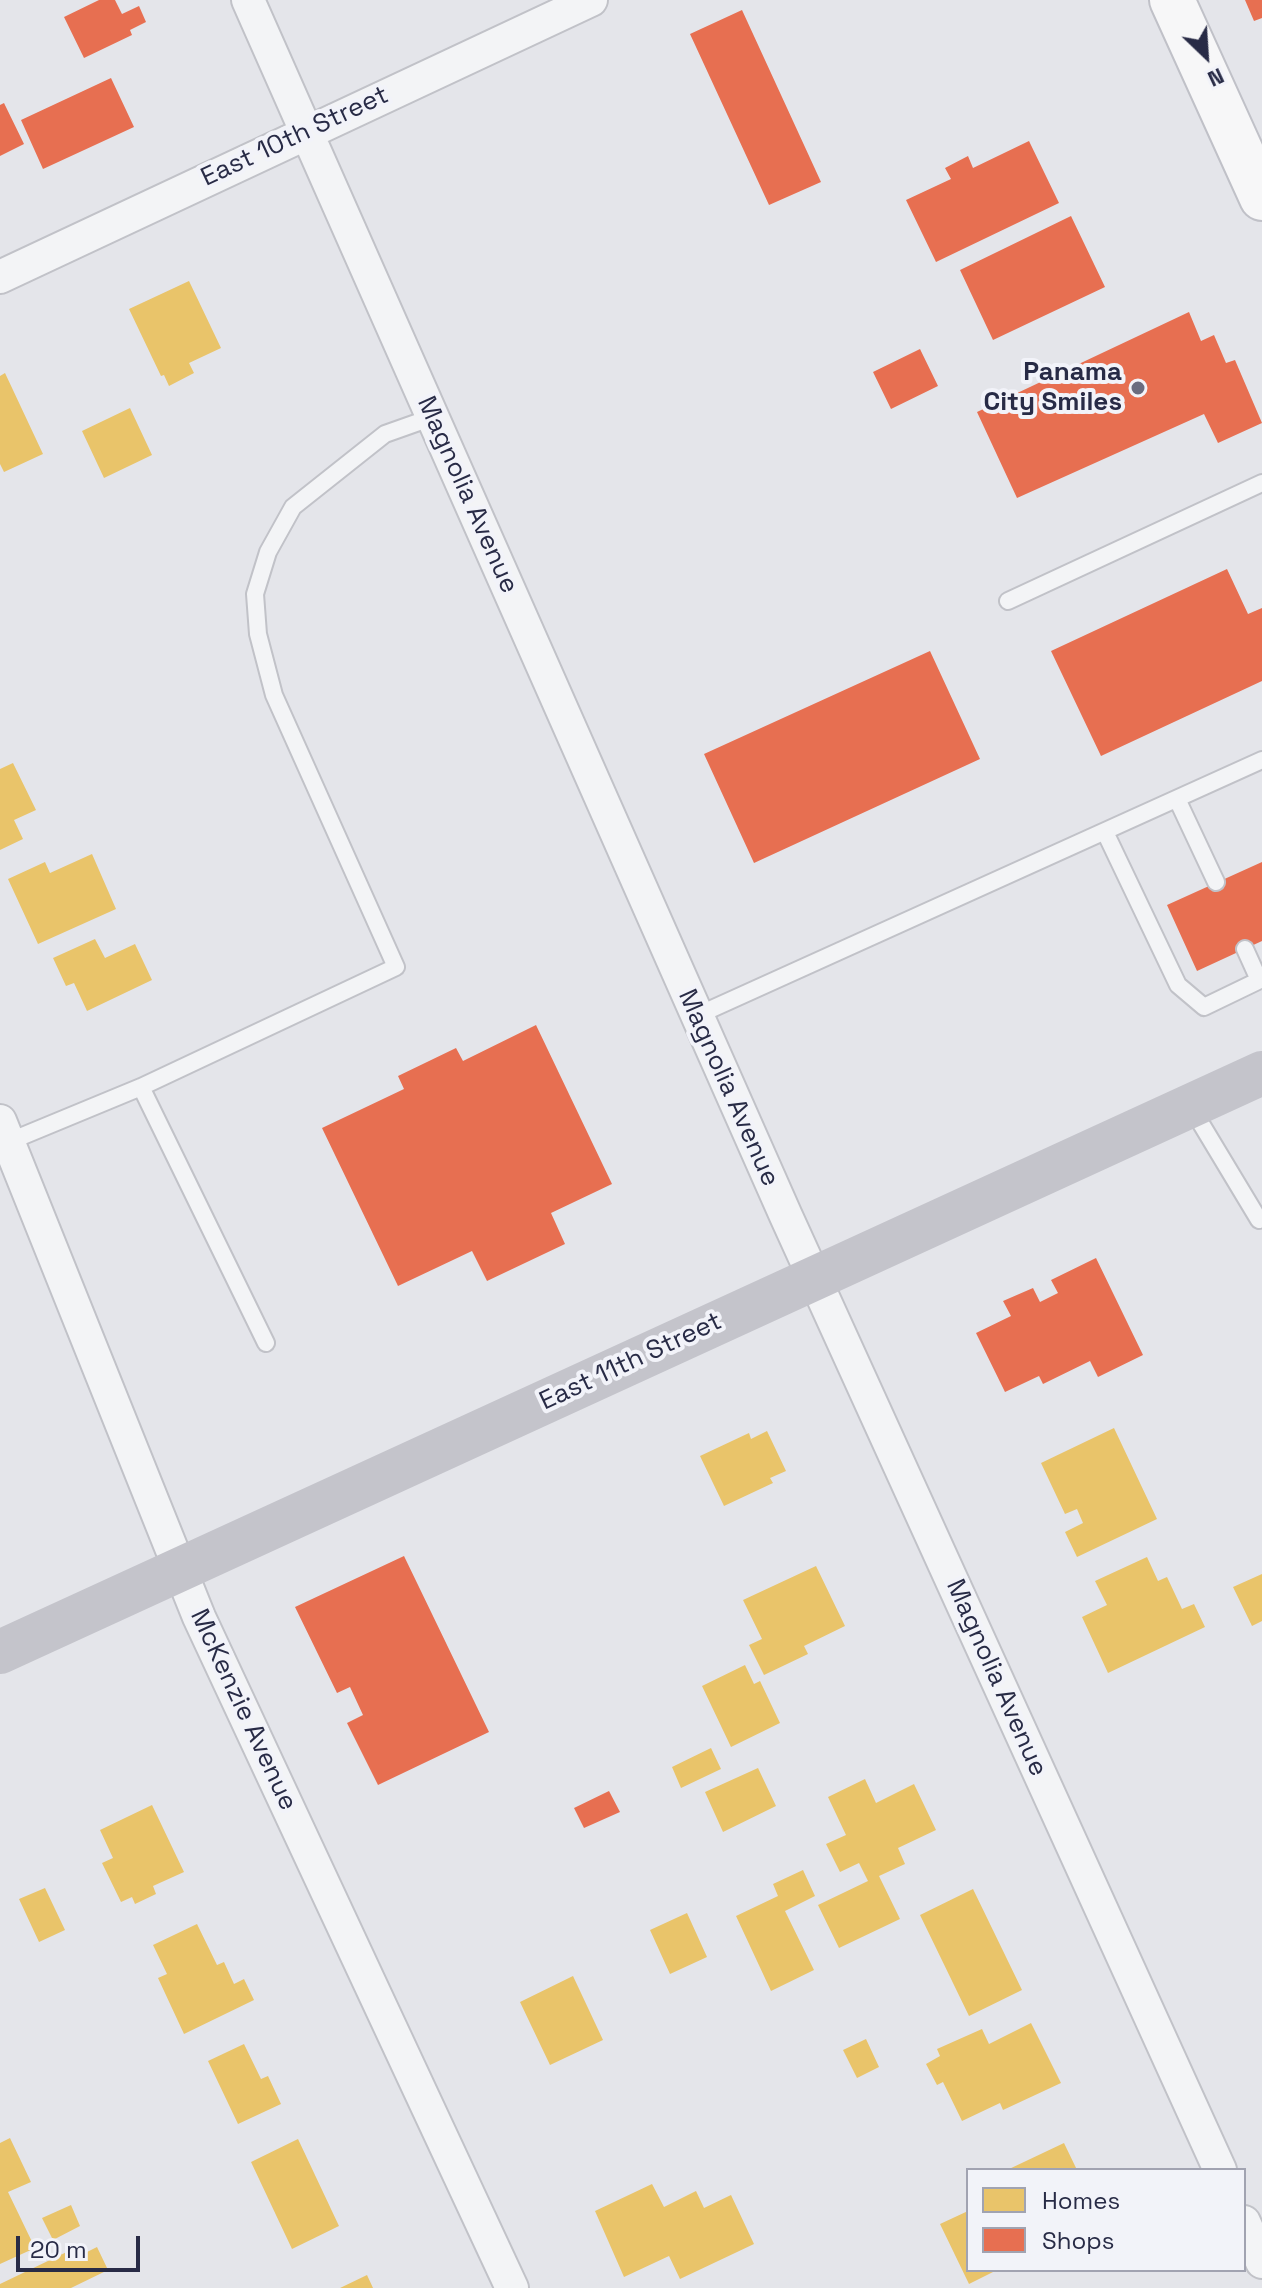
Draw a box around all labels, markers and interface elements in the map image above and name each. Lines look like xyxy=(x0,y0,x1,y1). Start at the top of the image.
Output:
north arrow xyxy=(1166,16,1246,96)
text: N xyxy=(1204,62,1229,94)
street label: East 10th Street xyxy=(196,80,394,194)
place label: Panama City Smiles xyxy=(983,357,1122,418)
marker: Panama City Smiles xyxy=(1129,379,1147,397)
street label: Magnolia Avenue xyxy=(410,392,524,598)
street label: Magnolia Avenue xyxy=(671,985,785,1191)
street label: East 11th Street xyxy=(535,1306,727,1418)
street label: Magnolia Avenue xyxy=(939,1575,1053,1781)
street label: McKenzie Avenue xyxy=(183,1604,303,1816)
legend xyxy=(966,2168,1246,2272)
text: Homes xyxy=(1042,2185,1120,2216)
scale bar xyxy=(20,2220,144,2270)
text: Shops xyxy=(1042,2225,1114,2256)
text: 20 m xyxy=(30,2234,87,2265)

